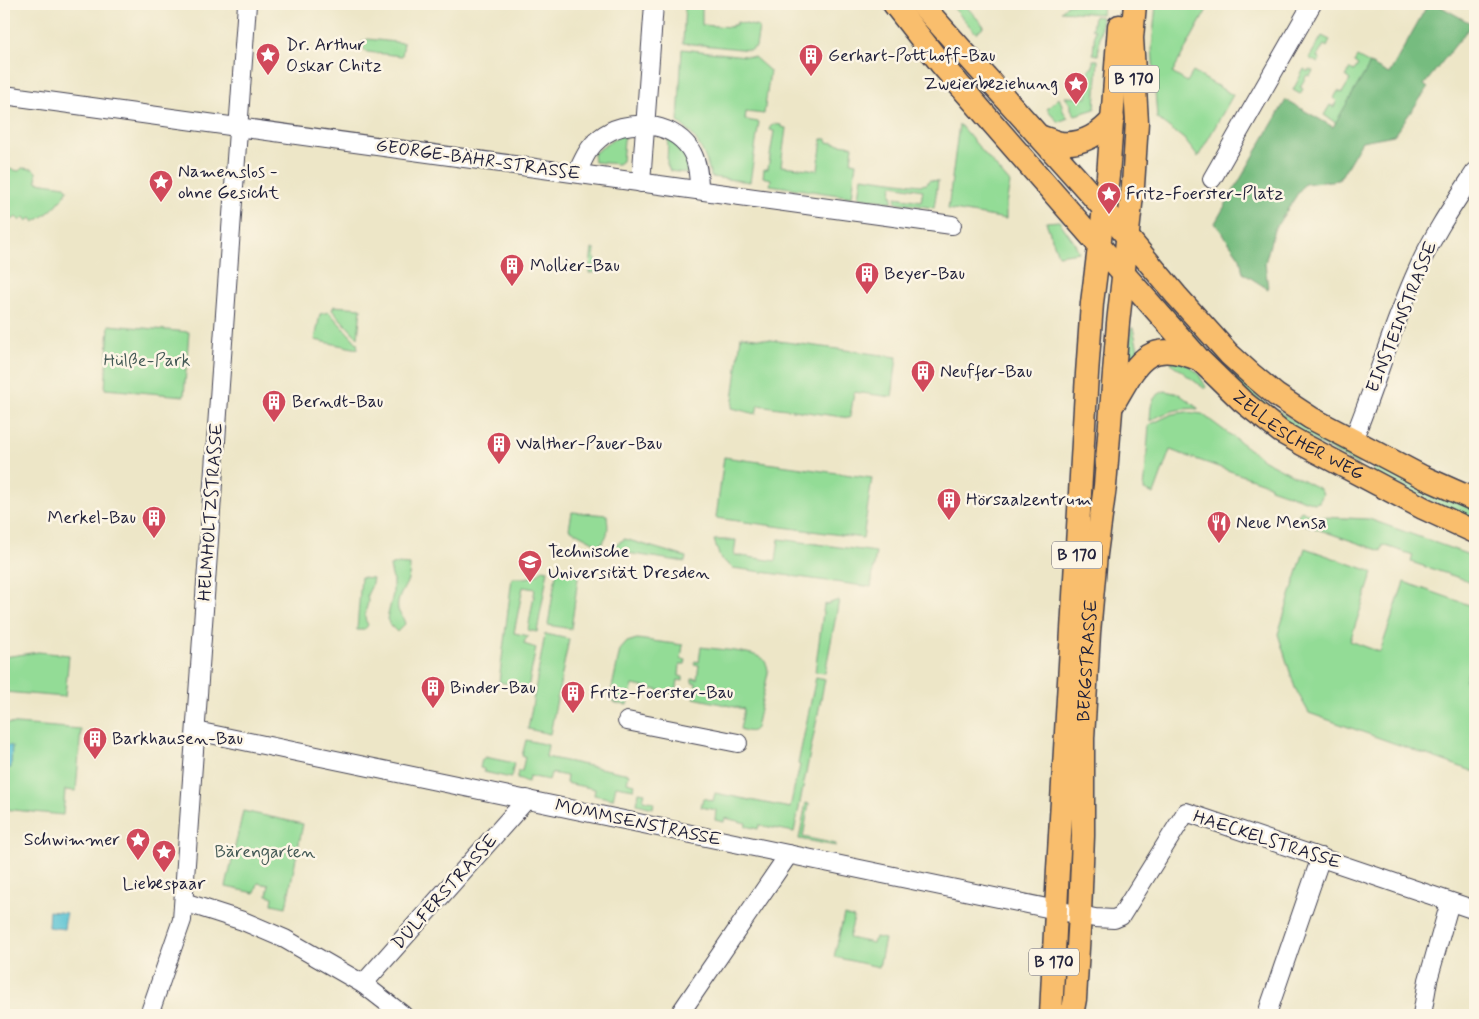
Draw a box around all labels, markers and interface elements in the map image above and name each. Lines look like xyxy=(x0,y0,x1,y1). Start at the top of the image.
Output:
place label: Dr. Arthur Oskar Chitz xyxy=(286,33,382,78)
place icon: Dr. Arthur Oskar Chitz xyxy=(255,42,281,76)
building icon: Gerhart-Potthoff-Bau xyxy=(798,43,824,77)
place label: Gerhart-Potthoff-Bau xyxy=(828,44,995,68)
road number: B 170 xyxy=(1109,66,1159,92)
place icon: Zweierbeziehung xyxy=(1063,71,1089,105)
place label: Zweierbeziehung xyxy=(924,72,1058,96)
street label: GEORGE-BÄHR-STRASSE xyxy=(374,134,582,186)
place label: Namenslos - ohne Gesicht xyxy=(178,160,279,205)
place icon: Namenslos - ohne Gesicht xyxy=(148,169,174,203)
place icon: Fritz-Foerster-Platz xyxy=(1096,181,1122,215)
place label: Fritz-Foerster-Platz xyxy=(1126,182,1283,206)
street label: EINSTEINSTRASSE xyxy=(1361,238,1443,396)
building icon: Mollier-Bau xyxy=(499,253,525,287)
place label: Mollier-Bau xyxy=(530,254,620,278)
building icon: Beyer-Bau xyxy=(854,261,880,295)
place label: Beyer-Bau xyxy=(884,262,965,286)
park label: Hülße-Park xyxy=(104,349,191,373)
building icon: Neuffer-Bau xyxy=(910,359,936,393)
place label: Neuffer-Bau xyxy=(940,360,1032,384)
street label: ZELLESCHER WEG xyxy=(1226,385,1368,487)
building icon: Berndt-Bau xyxy=(261,389,287,423)
place label: Berndt-Bau xyxy=(292,390,383,414)
street label: HELMHOLTZSTRASSE xyxy=(193,422,229,602)
building icon: Walther-Pauer-Bau xyxy=(486,431,512,465)
place label: Walther-Pauer-Bau xyxy=(516,432,662,456)
building icon: Hörsaalzentrum xyxy=(936,487,962,521)
place label: Hörsaalzentrum xyxy=(966,488,1092,512)
building icon: Merkel-Bau xyxy=(141,505,167,539)
place label: Merkel-Bau xyxy=(47,506,136,530)
restaurant icon: Neue Mensa xyxy=(1206,510,1232,544)
place label: Neue Mensa xyxy=(1236,511,1327,535)
place label: Technische Universität Dresden xyxy=(548,540,710,585)
road number: B 170 xyxy=(1052,542,1102,568)
school or university icon: Technische Universität Dresden xyxy=(517,549,543,583)
street label: BERGSTRASSE xyxy=(1072,598,1104,722)
building icon: Binder-Bau xyxy=(420,675,446,709)
place label: Binder-Bau xyxy=(450,676,536,700)
building icon: Fritz-Foerster-Bau xyxy=(560,680,586,714)
place label: Fritz-Foerster-Bau xyxy=(590,681,733,705)
building icon: Barkhausen-Bau xyxy=(82,726,108,760)
place label: Barkhausen-Bau xyxy=(112,727,243,751)
street label: MOMMSENSTRASSE xyxy=(553,794,723,852)
street label: HAECKELSTRASSE xyxy=(1190,805,1344,875)
place icon: Schwimmer xyxy=(125,827,151,861)
place label: Schwimmer xyxy=(24,828,120,852)
street label: DÜLFERSTRASSE xyxy=(387,829,503,955)
place icon: Liebespaar xyxy=(151,839,177,873)
park label: Bärengarten xyxy=(215,840,315,865)
place label: Liebespaar xyxy=(123,872,206,896)
road number: B 170 xyxy=(1029,949,1079,976)

